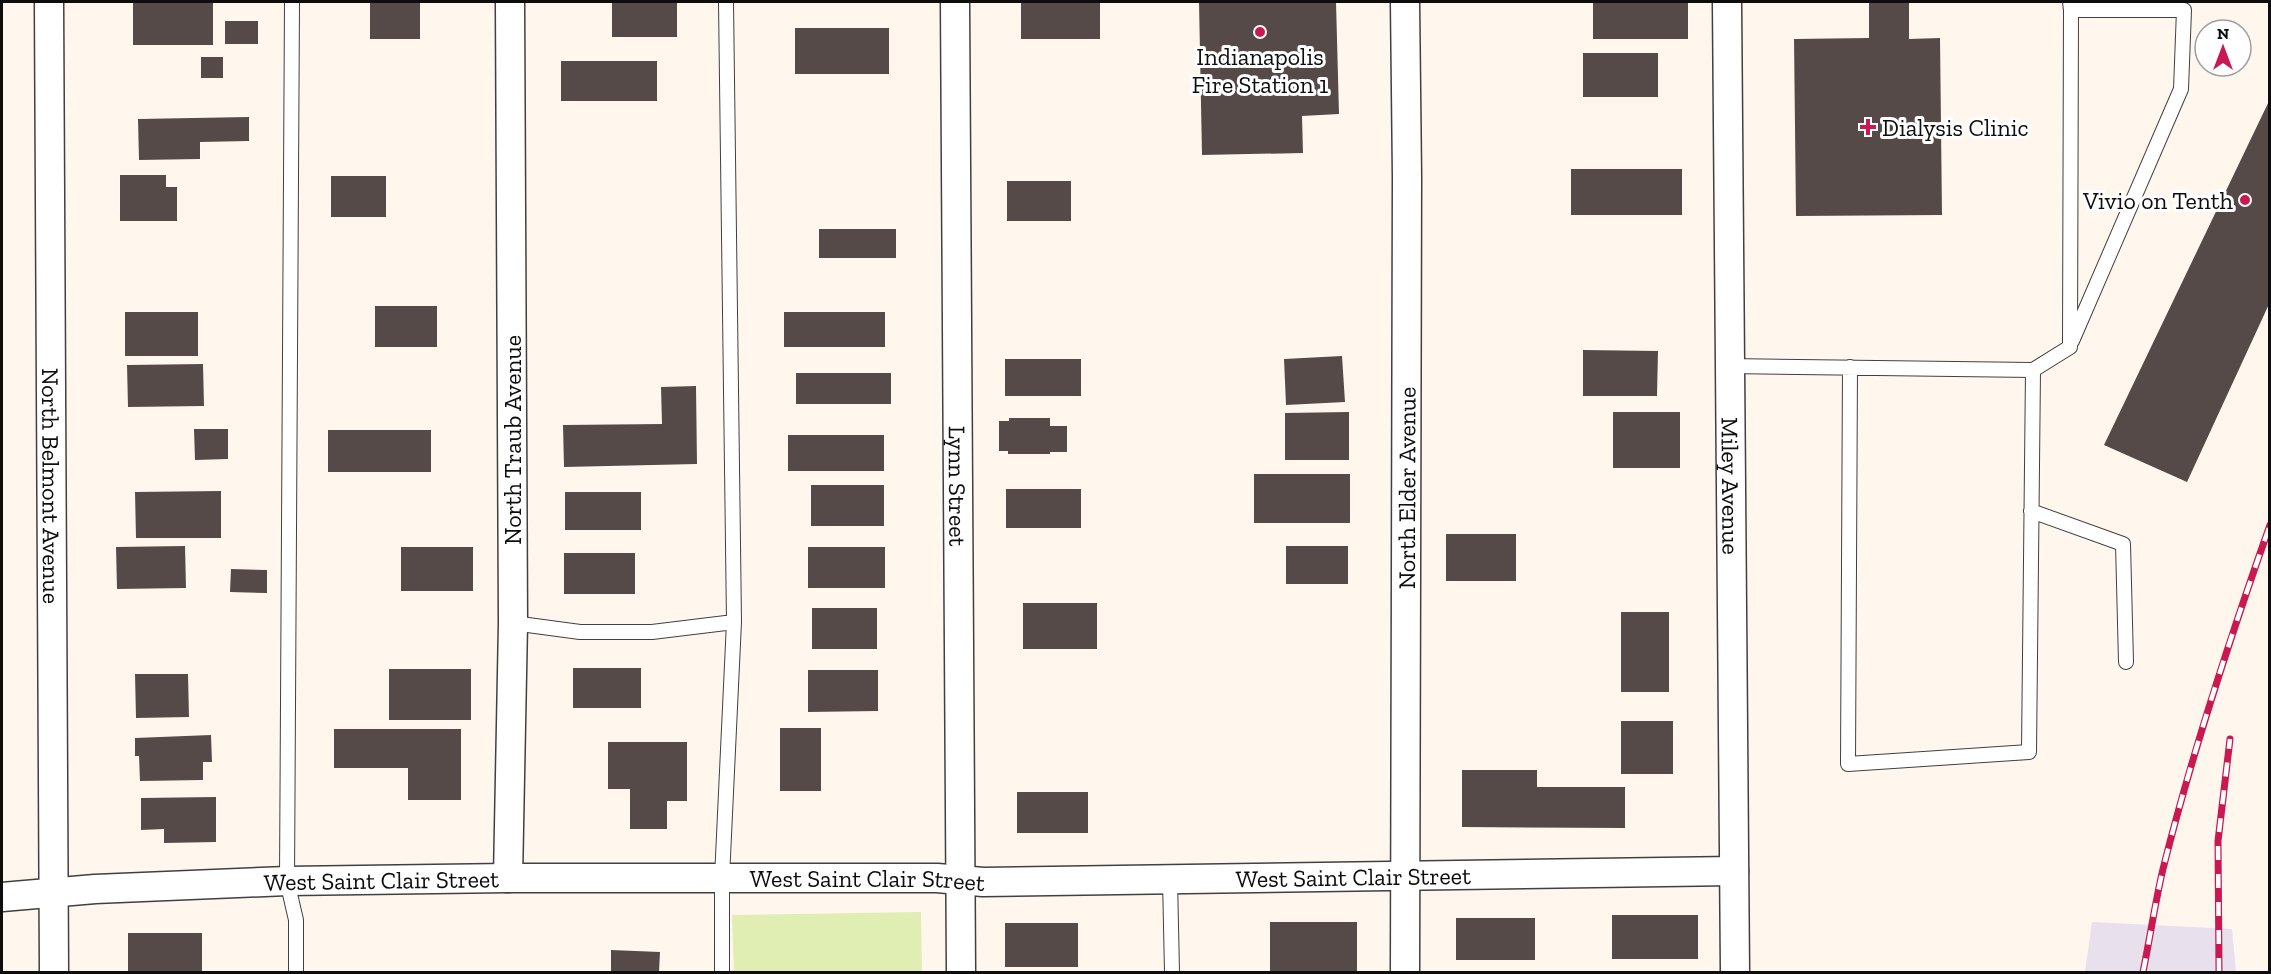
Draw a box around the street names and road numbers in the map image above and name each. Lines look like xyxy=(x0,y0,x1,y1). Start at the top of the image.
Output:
street label: North Traub Avenue xyxy=(498,335,527,545)
street label: North Belmont Avenue xyxy=(36,368,67,604)
street label: North Elder Avenue xyxy=(1391,387,1421,589)
street label: Miley Avenue xyxy=(1716,417,1746,555)
street label: Lynn Street xyxy=(943,426,973,547)
street label: West Saint Clair Street xyxy=(1235,860,1471,893)
street label: West Saint Clair Street xyxy=(750,863,986,897)
street label: West Saint Clair Street xyxy=(263,864,499,896)

